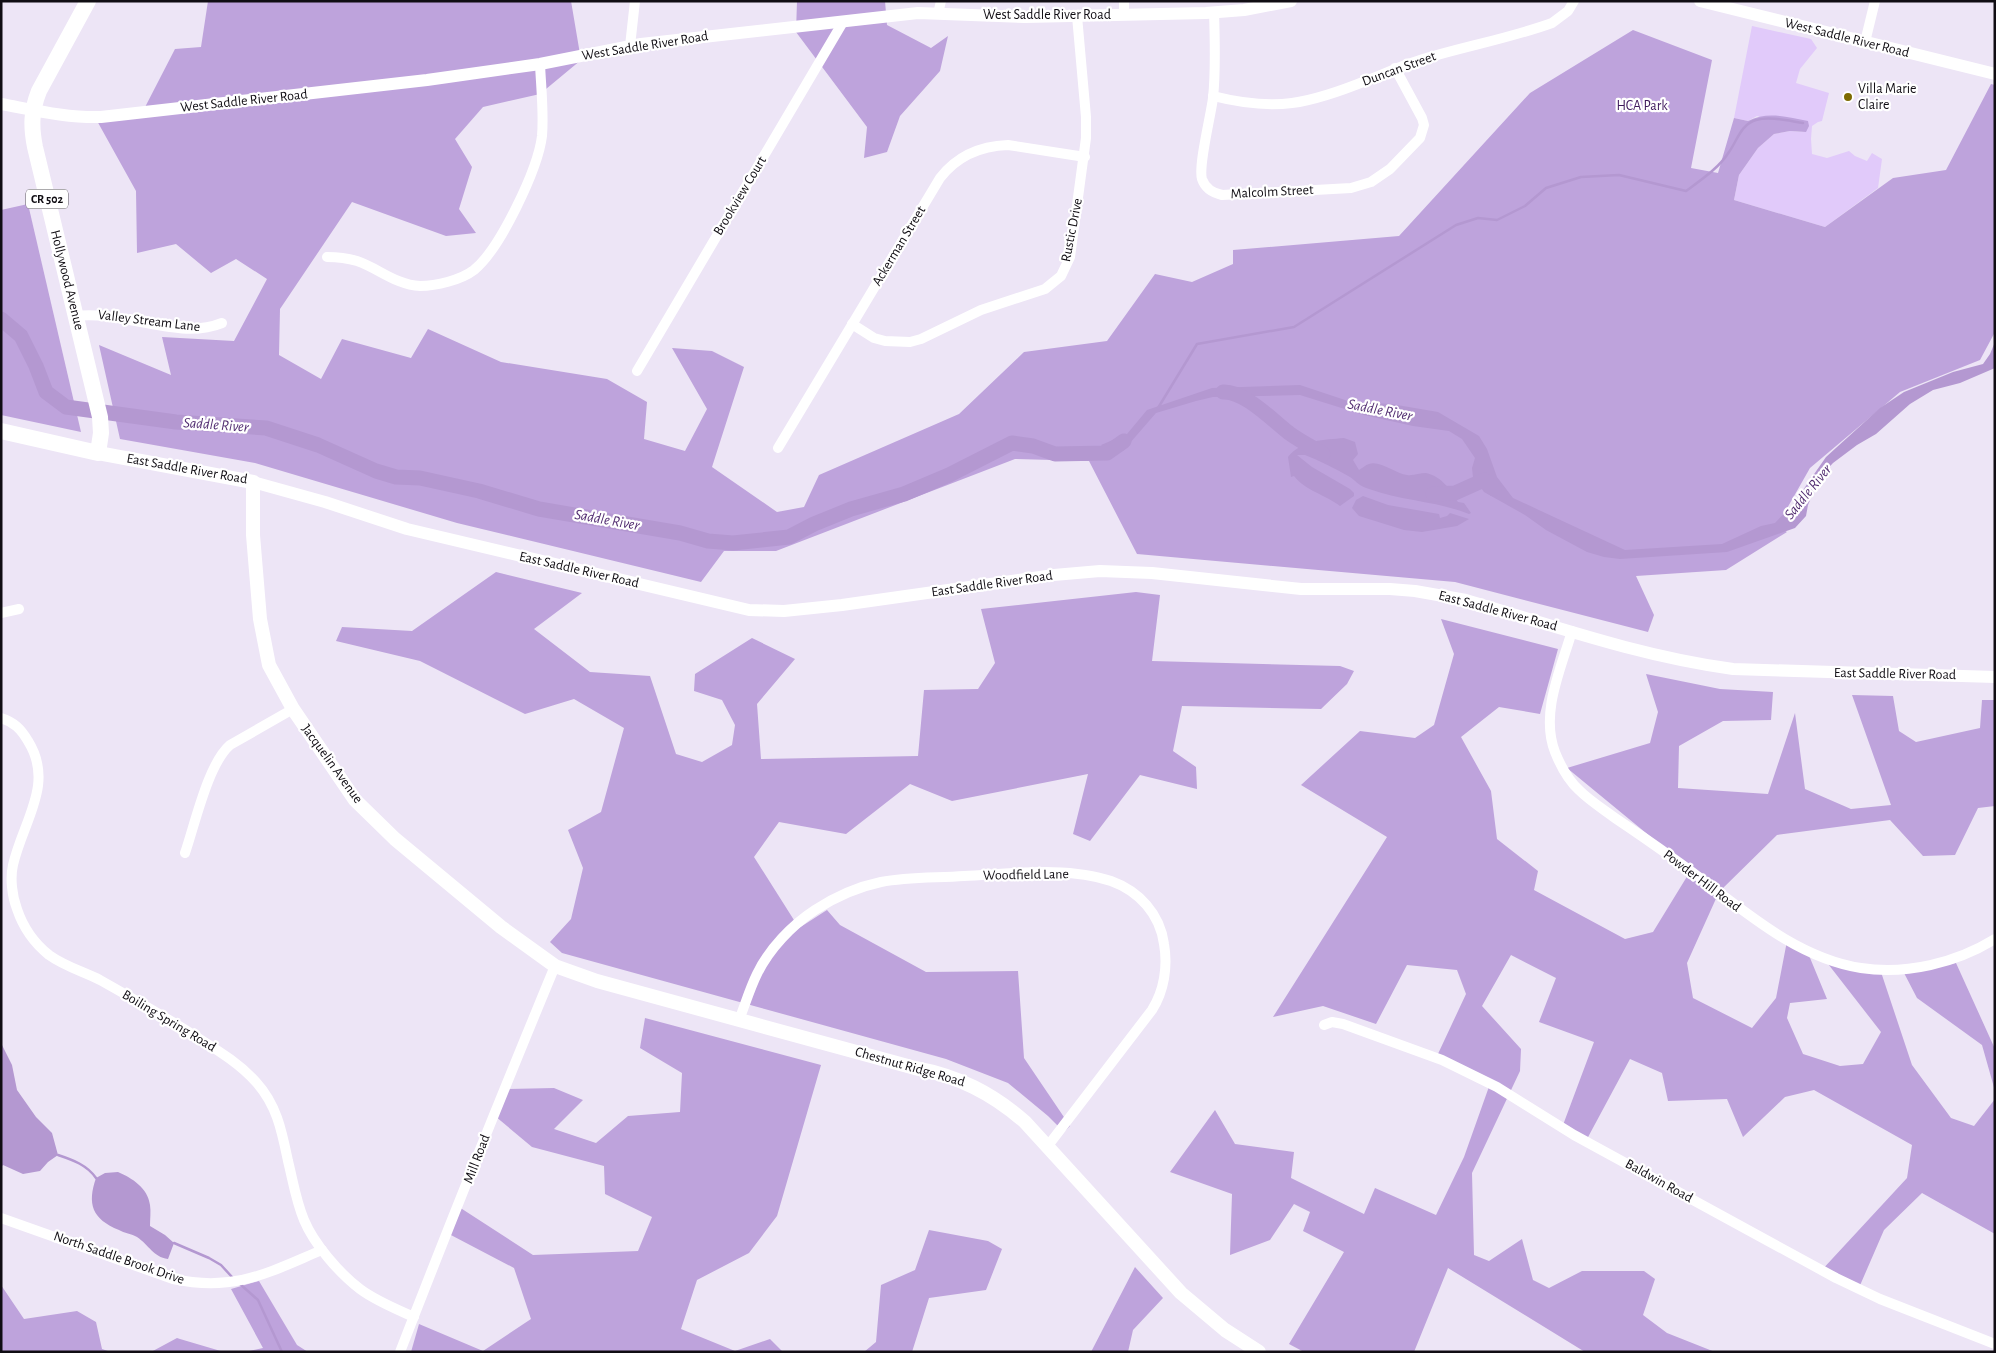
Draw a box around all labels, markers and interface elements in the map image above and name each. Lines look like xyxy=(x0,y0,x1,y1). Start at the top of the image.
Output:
street label: West Saddle River Road xyxy=(983,8,1111,22)
street label: West Saddle River Road xyxy=(1783,16,1911,60)
street label: West Saddle River Road xyxy=(581,29,709,63)
street label: Duncan Street xyxy=(1360,49,1438,89)
place label: Villa Marie Claire xyxy=(1858,82,1917,112)
street label: West Saddle River Road xyxy=(180,87,308,115)
marker: Villa Marie Claire xyxy=(1842,91,1854,103)
park label: HCA Park xyxy=(1616,99,1668,113)
street label: Brookview Court xyxy=(711,154,769,238)
street label: Malcolm Street xyxy=(1230,183,1314,201)
road number: CR 502 xyxy=(26,190,68,208)
street label: Rustic Drive xyxy=(1059,197,1085,263)
street label: Ackerman Street xyxy=(870,203,929,288)
street label: Hollywood Avenue xyxy=(48,229,86,331)
street label: Valley Stream Lane xyxy=(97,308,201,334)
water label: Saddle River xyxy=(1346,396,1415,424)
water label: Saddle River xyxy=(183,415,250,435)
street label: East Saddle River Road xyxy=(126,451,248,487)
water label: Saddle River xyxy=(1782,461,1835,522)
water label: Saddle River xyxy=(573,507,642,533)
street label: East Saddle River Road xyxy=(518,549,640,591)
street label: East Saddle River Road xyxy=(930,569,1054,599)
street label: East Saddle River Road xyxy=(1437,588,1559,634)
street label: East Saddle River Road xyxy=(1834,666,1956,682)
street label: Jacquelin Avenue xyxy=(299,722,365,806)
street label: Powder Hill Road xyxy=(1661,847,1743,915)
street label: Woodfield Lane xyxy=(983,867,1069,883)
street label: Boiling Spring Road xyxy=(120,988,218,1054)
street label: Chestnut Ridge Road xyxy=(853,1045,967,1089)
street label: Mill Road xyxy=(461,1132,493,1186)
street label: Baldwin Road xyxy=(1623,1157,1695,1205)
street label: North Saddle Brook Drive xyxy=(52,1229,186,1287)

